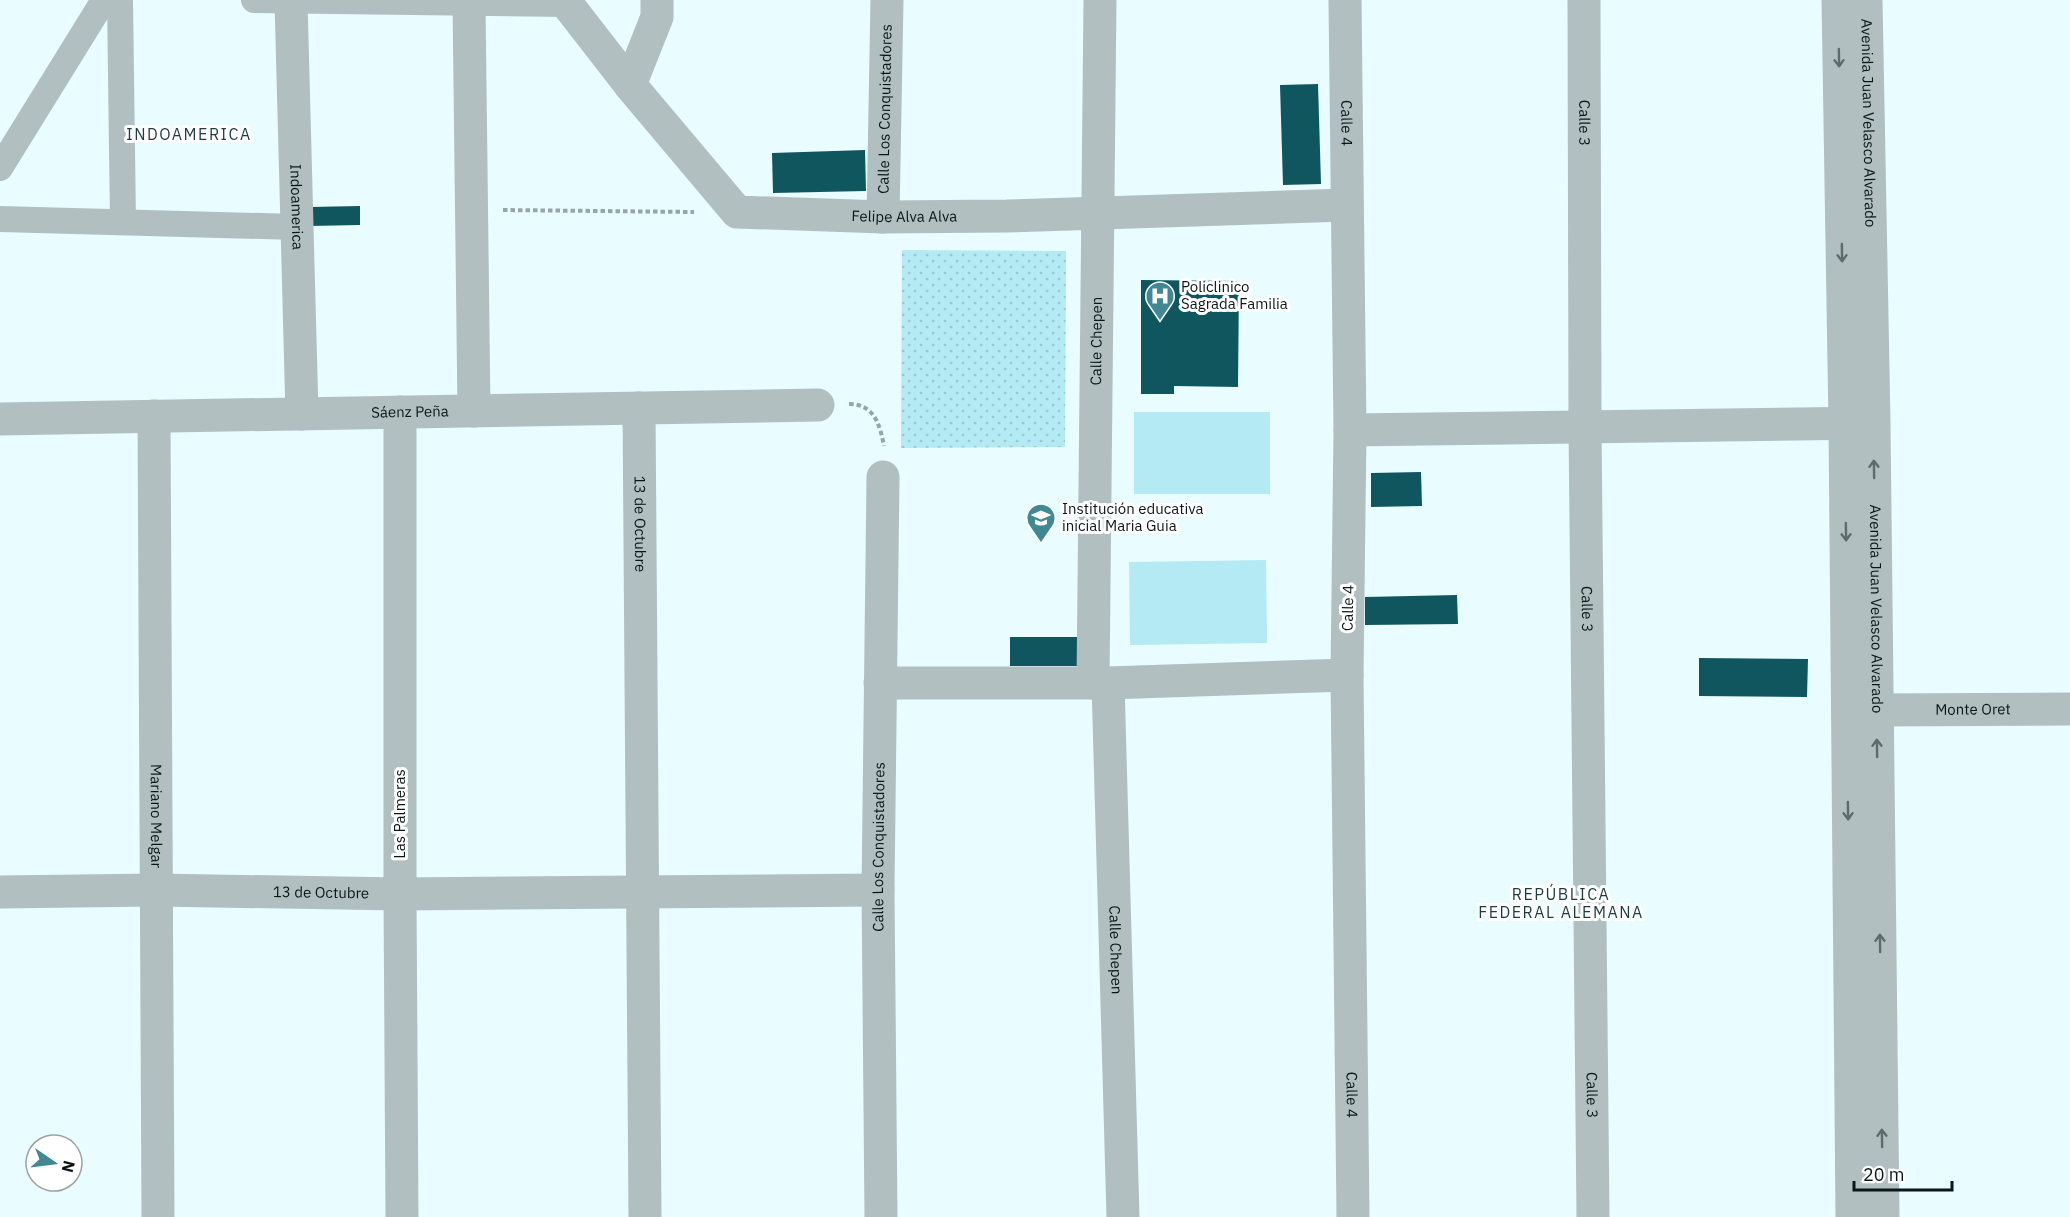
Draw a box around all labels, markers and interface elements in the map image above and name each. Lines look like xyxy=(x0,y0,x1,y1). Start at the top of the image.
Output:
street label: Avenida Juan Velasco Alvarado xyxy=(1857,18,1880,228)
street label: Calle Los Conquistadores xyxy=(873,24,896,194)
one-way arrow xyxy=(1833,48,1844,68)
street label: Calle 4 xyxy=(1337,100,1357,146)
street label: Calle 3 xyxy=(1575,100,1594,146)
district label: INDOAMERICA xyxy=(126,124,252,144)
street label: Indoamerica xyxy=(286,164,308,250)
street label: Felipe Alva Alva xyxy=(851,206,957,226)
one-way arrow xyxy=(1836,243,1848,263)
place label: Policlinico Sagrada Familia xyxy=(1181,277,1288,313)
hospital icon: Policlinico Sagrada Familia xyxy=(1144,280,1176,322)
street label: Calle Chepen xyxy=(1086,296,1106,386)
street label: Sáenz Peña xyxy=(371,401,449,422)
one-way arrow xyxy=(1868,459,1880,479)
street label: 13 de Octubre xyxy=(631,476,650,572)
place label: Institución educativa inicial Maria Guia xyxy=(1062,499,1204,535)
school or university icon: Institución educativa inicial Maria Guia xyxy=(1025,502,1057,544)
street label: Avenida Juan Velasco Alvarado xyxy=(1866,504,1887,713)
one-way arrow xyxy=(1840,522,1852,542)
street label: Calle 4 xyxy=(1338,585,1357,631)
street label: Calle 3 xyxy=(1578,586,1597,632)
street label: Monte Oret xyxy=(1935,699,2011,719)
one-way arrow xyxy=(1871,738,1883,758)
street label: Calle Los Conquistadores xyxy=(868,762,889,932)
street label: Mariano Melgar xyxy=(147,764,166,868)
street label: Las Palmeras xyxy=(390,769,409,859)
one-way arrow xyxy=(1843,801,1854,821)
street label: 13 de Octubre xyxy=(273,882,369,902)
district label: REPÚBLICA FEDERAL ALEMANA xyxy=(1478,883,1644,922)
street label: Calle Chepen xyxy=(1105,905,1127,995)
one-way arrow xyxy=(1874,933,1886,953)
street label: Calle 4 xyxy=(1342,1072,1362,1118)
street label: Calle 3 xyxy=(1583,1072,1602,1118)
one-way arrow xyxy=(1876,1128,1888,1148)
north arrow xyxy=(24,1133,84,1193)
scale bar xyxy=(1854,1154,1952,1192)
text: N xyxy=(57,1159,80,1175)
text: 20 m xyxy=(1863,1163,1905,1186)

